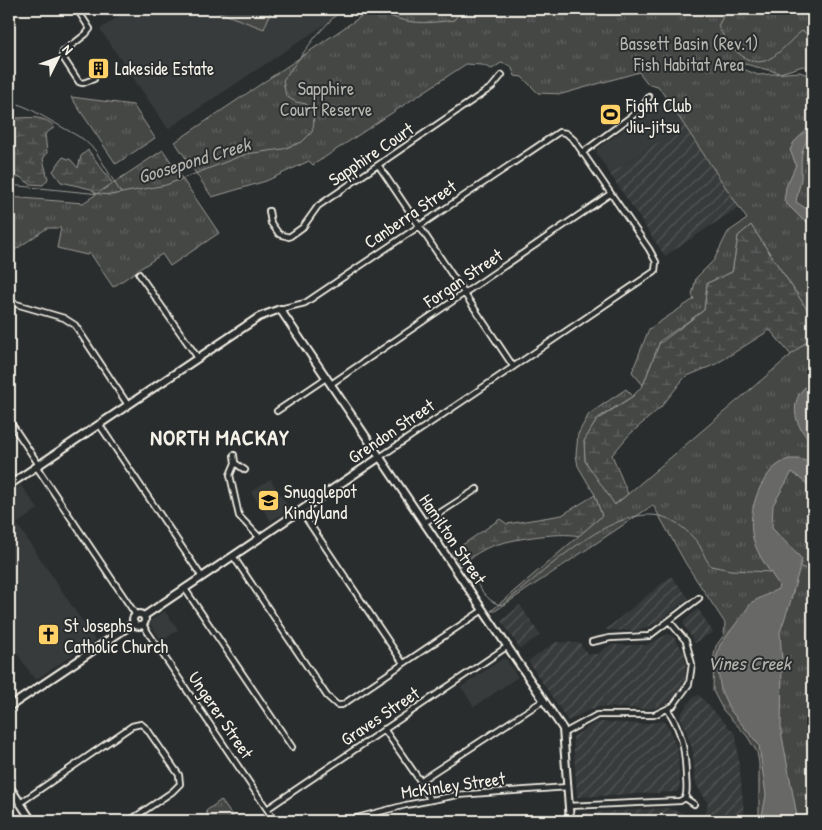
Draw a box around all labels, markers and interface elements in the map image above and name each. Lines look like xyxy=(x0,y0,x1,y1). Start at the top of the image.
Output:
park label: Bassett Basin (Rev.1) Fish Habitat Area xyxy=(620,31,758,77)
north arrow xyxy=(32,32,82,82)
text: N xyxy=(58,40,78,58)
building icon: Lakeside Estate xyxy=(87,56,111,80)
place label: Lakeside Estate xyxy=(115,56,214,81)
park label: Sapphire Court Reserve xyxy=(280,76,372,122)
place label: Fight Club Jiu-jitsu xyxy=(625,93,692,139)
sports icon: Fight Club Jiu-jitsu xyxy=(598,103,622,127)
street label: Sapphire Court xyxy=(323,116,419,192)
water label: Goosepond Creek xyxy=(135,130,255,189)
street label: Canberra Street xyxy=(359,173,462,254)
street label: Forgan Street xyxy=(418,242,508,314)
street label: Grendon Street xyxy=(343,392,440,469)
district label: NORTH MACKAY xyxy=(150,422,290,452)
place label: Snugglepot Kindyland xyxy=(284,479,358,525)
school or university icon: Snugglepot Kindyland xyxy=(256,489,280,513)
street label: Hamilton Street xyxy=(414,489,493,590)
place label: St Josephs Catholic Church xyxy=(64,613,168,659)
church icon: St Josephs Catholic Church xyxy=(36,623,60,647)
water label: Vines Creek xyxy=(707,650,793,676)
street label: Ungerer Street xyxy=(183,666,260,764)
street label: Graves Street xyxy=(336,680,425,752)
street label: McKinley Street xyxy=(399,765,507,805)

